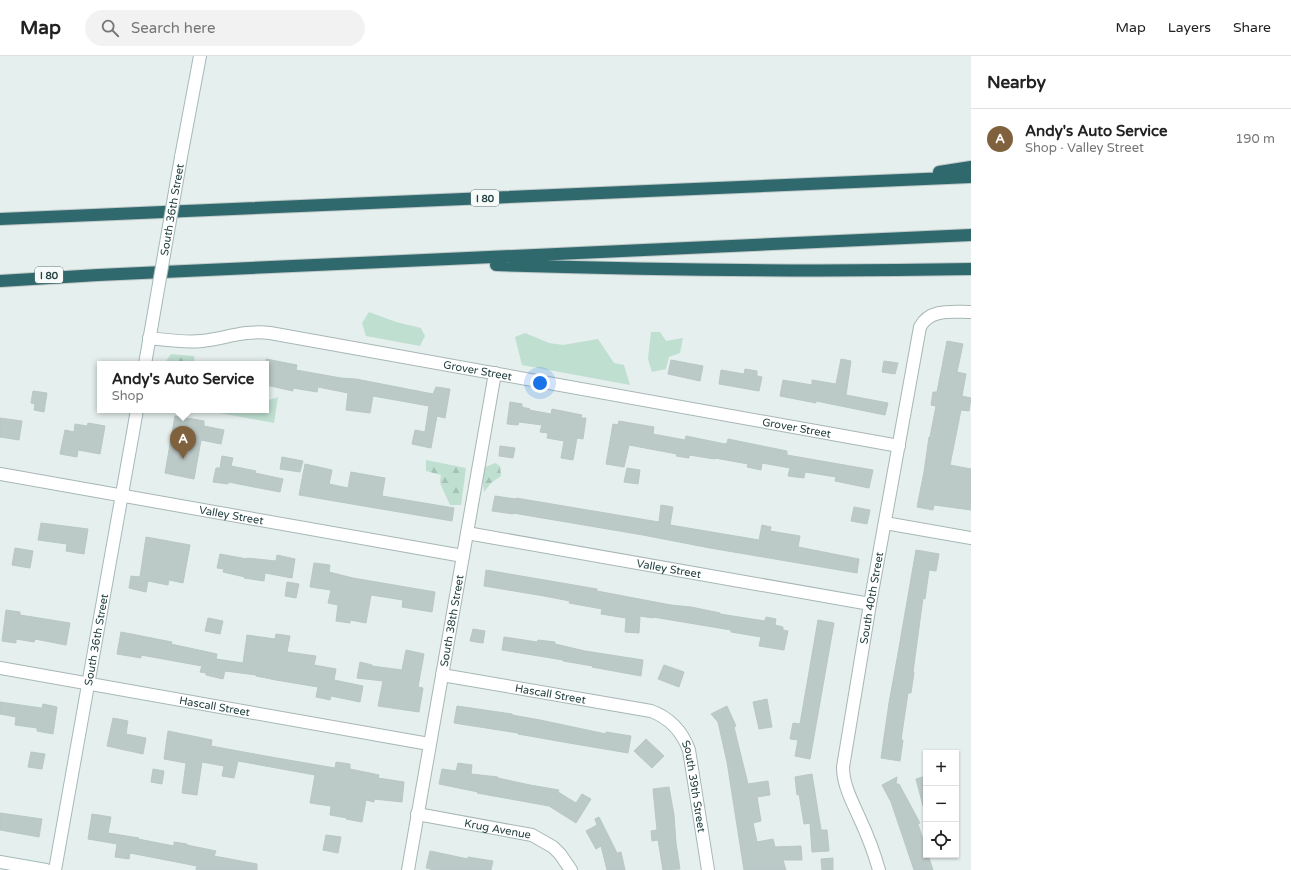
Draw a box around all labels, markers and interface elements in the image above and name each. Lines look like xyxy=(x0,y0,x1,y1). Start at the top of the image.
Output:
search box xyxy=(85,10,365,46)
text: Map xyxy=(20,17,61,39)
icon: search xyxy=(99,17,121,39)
text: Search here xyxy=(131,19,215,37)
text: Map xyxy=(1116,19,1146,36)
text: Layers xyxy=(1168,19,1211,36)
text: Share xyxy=(1233,19,1271,36)
text: Nearby xyxy=(987,72,1046,93)
text: Andy's Auto Service xyxy=(1025,122,1168,140)
text: A xyxy=(995,131,1005,147)
text: 190 m xyxy=(1235,131,1275,147)
text: Shop · Valley Street xyxy=(1025,140,1144,156)
street label: South 36th Street xyxy=(158,163,187,257)
road number: I 80 xyxy=(471,190,499,206)
road number: I 80 xyxy=(35,267,63,283)
street label: Grover Street xyxy=(442,358,513,383)
popup xyxy=(97,361,269,413)
text: Andy's Auto Service xyxy=(112,370,254,388)
your location xyxy=(530,373,550,393)
text: Shop xyxy=(112,388,144,404)
street label: Grover Street xyxy=(761,416,832,441)
pin: A xyxy=(170,426,196,459)
street label: Valley Street xyxy=(198,503,265,528)
street label: South 40th Street xyxy=(857,551,886,645)
street label: Valley Street xyxy=(636,557,702,581)
street label: South 38th Street xyxy=(438,574,467,668)
street label: South 36th Street xyxy=(82,593,111,687)
street label: Hascall Street xyxy=(514,682,587,707)
street label: Hascall Street xyxy=(178,694,251,719)
street label: South 39th Street xyxy=(679,738,708,833)
map controls xyxy=(923,750,959,858)
button: + xyxy=(923,750,959,786)
button: − xyxy=(923,786,959,822)
street label: Krug Avenue xyxy=(463,817,532,842)
button: locate xyxy=(923,822,959,858)

